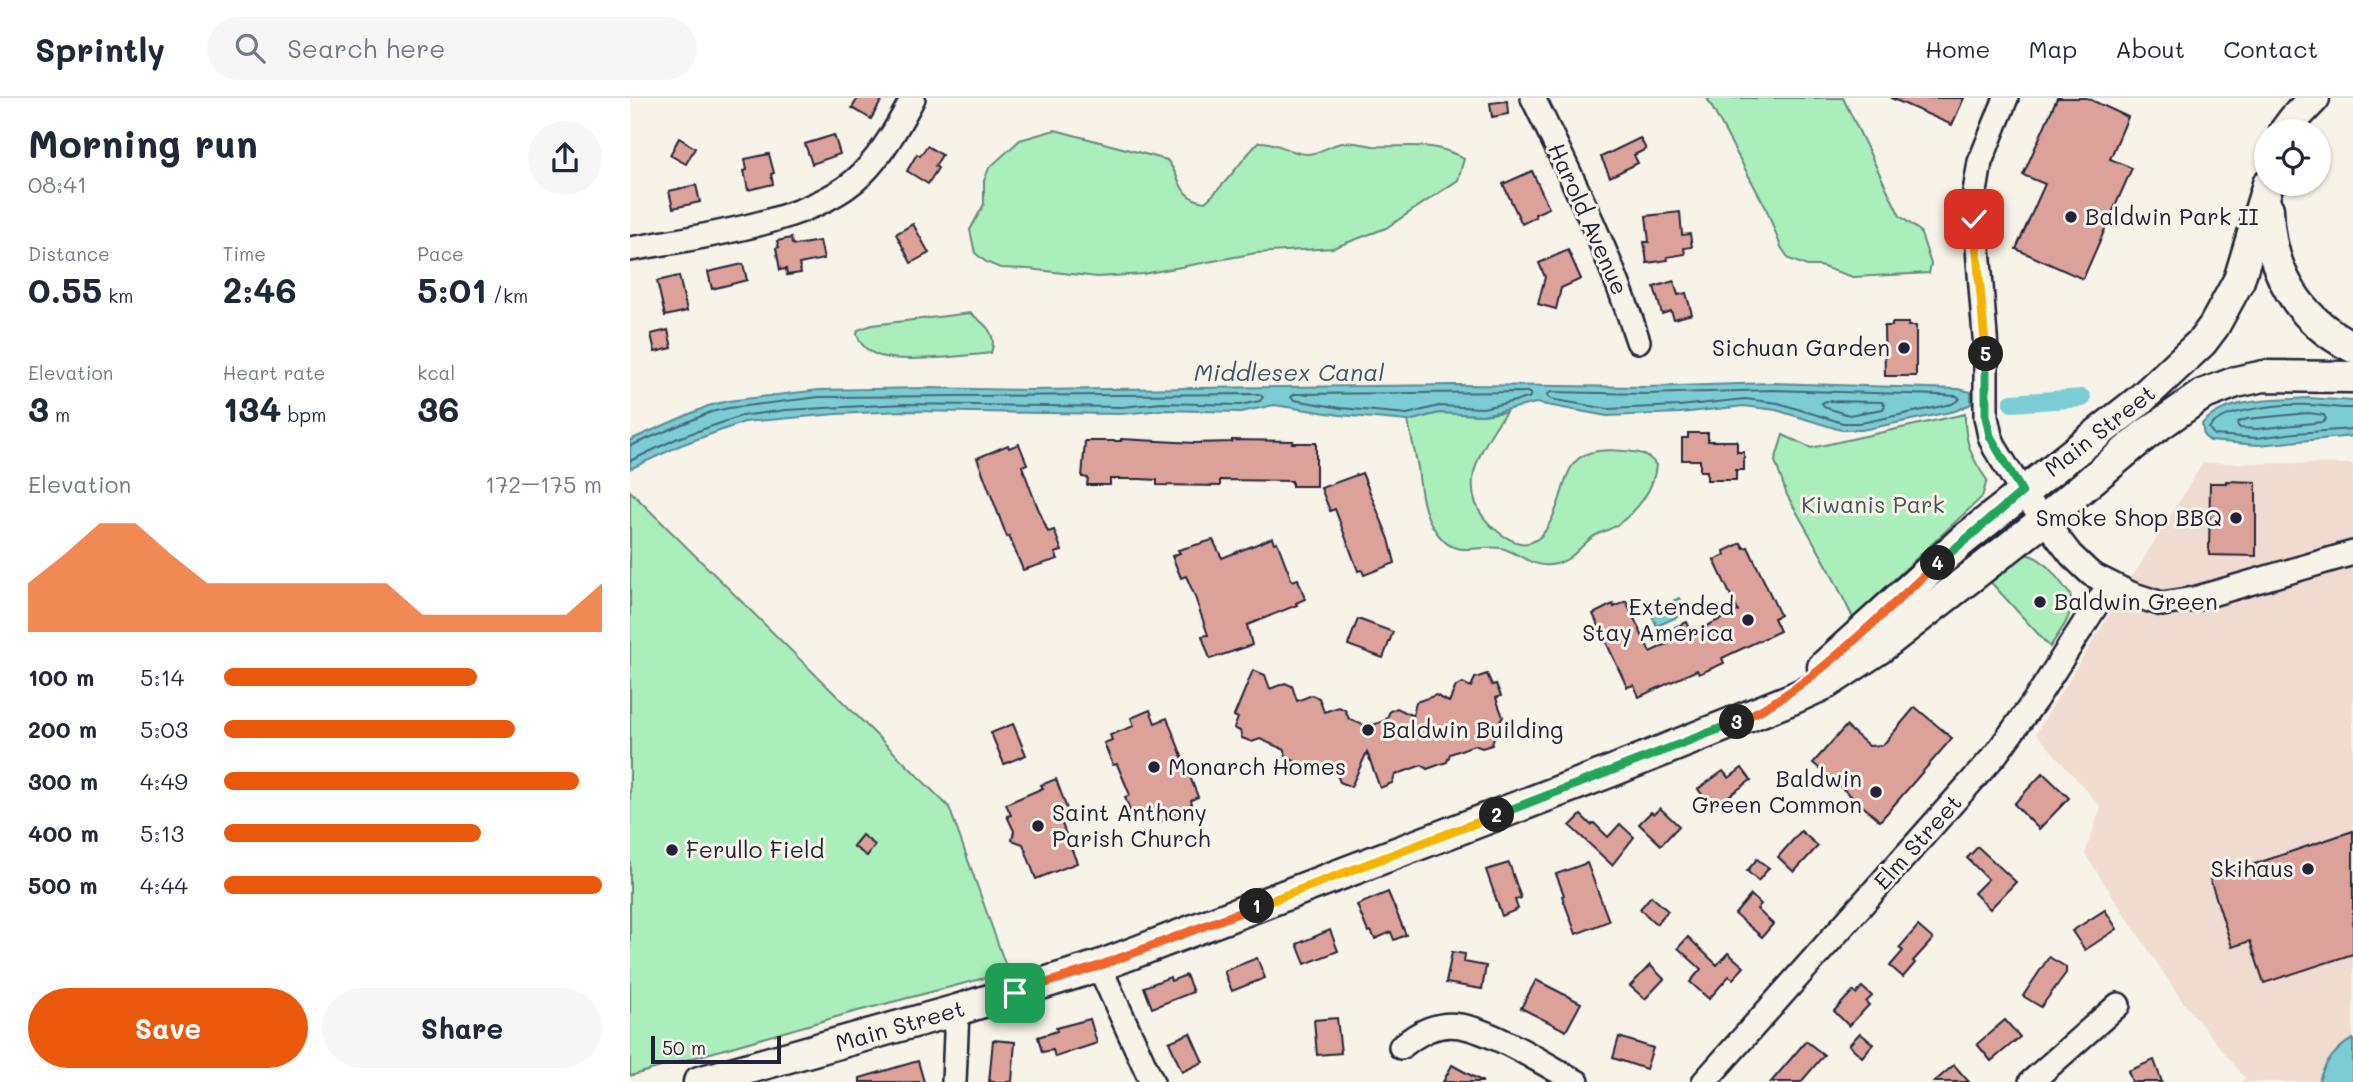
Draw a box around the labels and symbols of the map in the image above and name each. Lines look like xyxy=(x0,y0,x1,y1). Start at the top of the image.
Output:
street label: Harold Avenue xyxy=(1542,138,1636,299)
pin xyxy=(1944,189,2004,249)
place label: Baldwin Park II xyxy=(2085,201,2259,231)
marker: Baldwin Park II xyxy=(2063,209,2079,225)
place label: Sichuan Garden xyxy=(1712,332,1890,362)
pin: 5 xyxy=(1968,336,2004,372)
marker: Sichuan Garden xyxy=(1896,340,1912,356)
water label: Middlesex Canal xyxy=(1194,356,1384,387)
street label: Main Street xyxy=(2038,377,2161,483)
park label: Kiwanis Park xyxy=(1801,489,1945,519)
place label: Smoke Shop BBQ xyxy=(2036,502,2222,532)
marker: Smoke Shop BBQ xyxy=(2228,510,2244,526)
pin: 4 xyxy=(1920,546,1956,580)
place label: Baldwin Green xyxy=(2054,586,2218,616)
place label: Extended Stay America xyxy=(1582,591,1734,647)
marker: Baldwin Green xyxy=(2032,594,2048,610)
marker: Extended Stay America xyxy=(1740,612,1756,628)
pin: 3 xyxy=(1720,704,1754,740)
place label: Baldwin Building xyxy=(1382,714,1563,744)
marker: Baldwin Building xyxy=(1360,722,1376,738)
place label: Monarch Homes xyxy=(1168,751,1346,781)
marker: Monarch Homes xyxy=(1146,759,1162,775)
place label: Baldwin Green Common xyxy=(1692,763,1862,819)
marker: Baldwin Green Common xyxy=(1868,784,1884,800)
street label: Elm Street xyxy=(1867,788,1968,895)
place label: Saint Anthony Parish Church xyxy=(1052,797,1211,853)
pin: 2 xyxy=(1480,798,1514,832)
marker: Saint Anthony Parish Church xyxy=(1030,818,1046,834)
place label: Ferullo Field xyxy=(686,834,824,864)
marker: Ferullo Field xyxy=(664,842,680,858)
place label: Skihaus xyxy=(2211,853,2294,883)
marker: Skihaus xyxy=(2300,861,2316,877)
pin: 1 xyxy=(1240,888,1274,924)
pin xyxy=(985,963,1045,1023)
street label: Main Street xyxy=(832,992,968,1058)
scale bar xyxy=(651,1033,780,1065)

